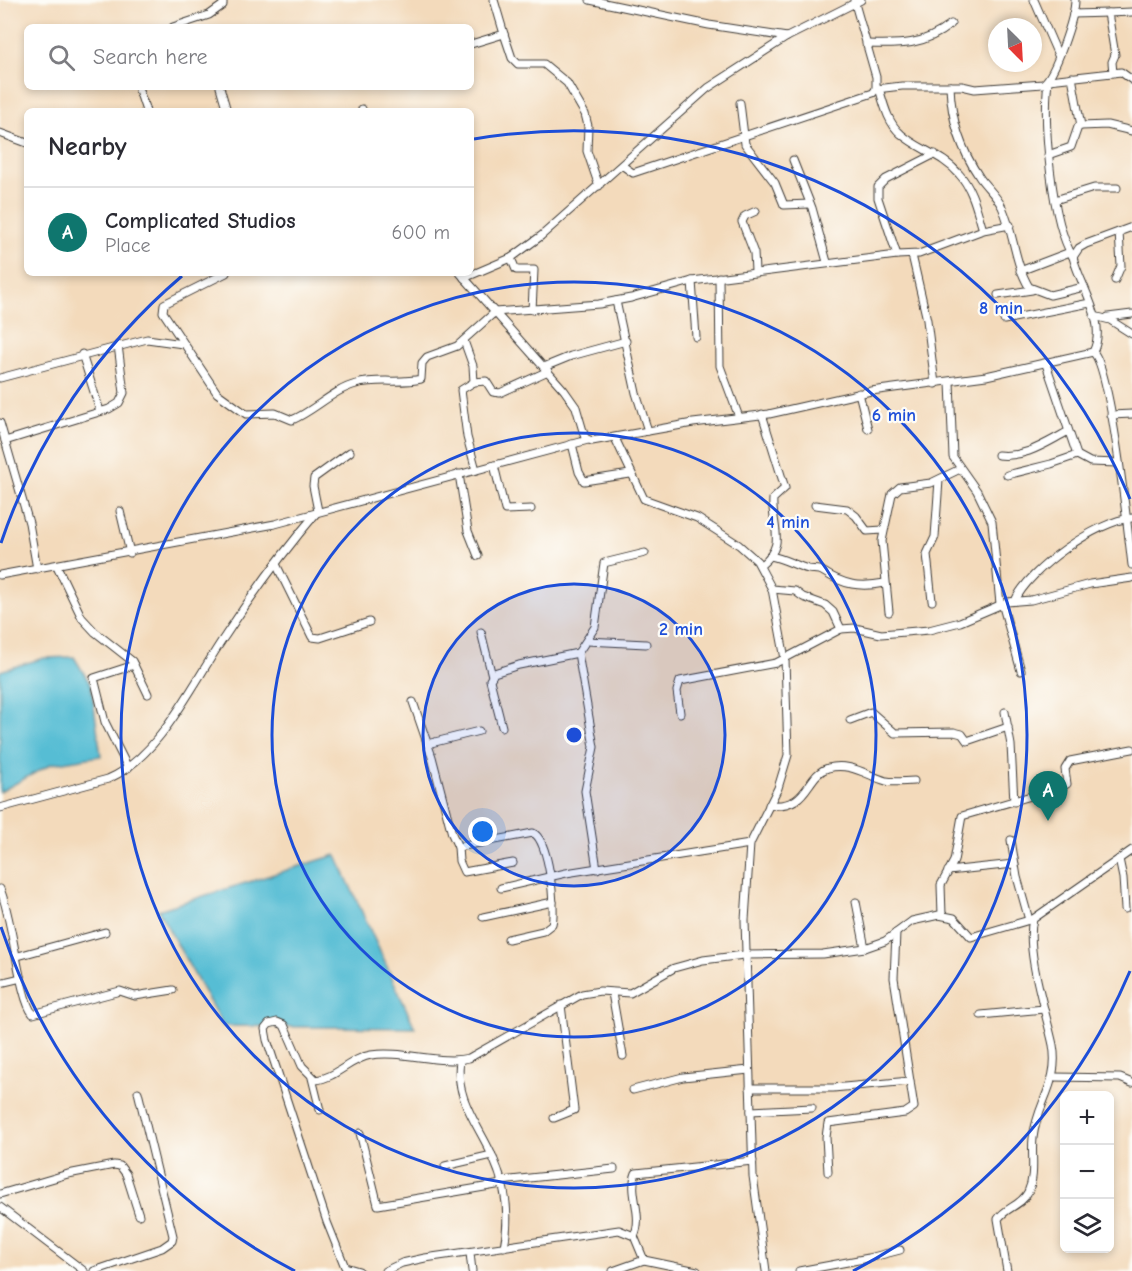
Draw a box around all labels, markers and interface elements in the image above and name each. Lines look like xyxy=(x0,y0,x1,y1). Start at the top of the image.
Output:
north arrow xyxy=(988,18,1042,72)
search box xyxy=(24,24,474,90)
icon: search xyxy=(45,41,78,74)
text: Search here xyxy=(93,44,208,70)
text: Nearby xyxy=(48,132,127,162)
text: Complicated Studios xyxy=(105,208,296,234)
text: A xyxy=(62,221,73,244)
text: 600 m xyxy=(392,221,450,244)
text: Place xyxy=(105,234,151,257)
text: 8 min xyxy=(979,298,1023,319)
text: 6 min xyxy=(872,405,916,426)
text: 4 min xyxy=(766,512,810,533)
text: 2 min xyxy=(659,619,703,640)
centre of rings xyxy=(564,725,584,745)
pin: A xyxy=(1028,772,1068,821)
your location xyxy=(468,817,497,846)
map controls xyxy=(1060,1091,1114,1253)
button: + xyxy=(1060,1091,1114,1145)
button: − xyxy=(1060,1145,1114,1199)
button: layers xyxy=(1060,1199,1114,1253)

